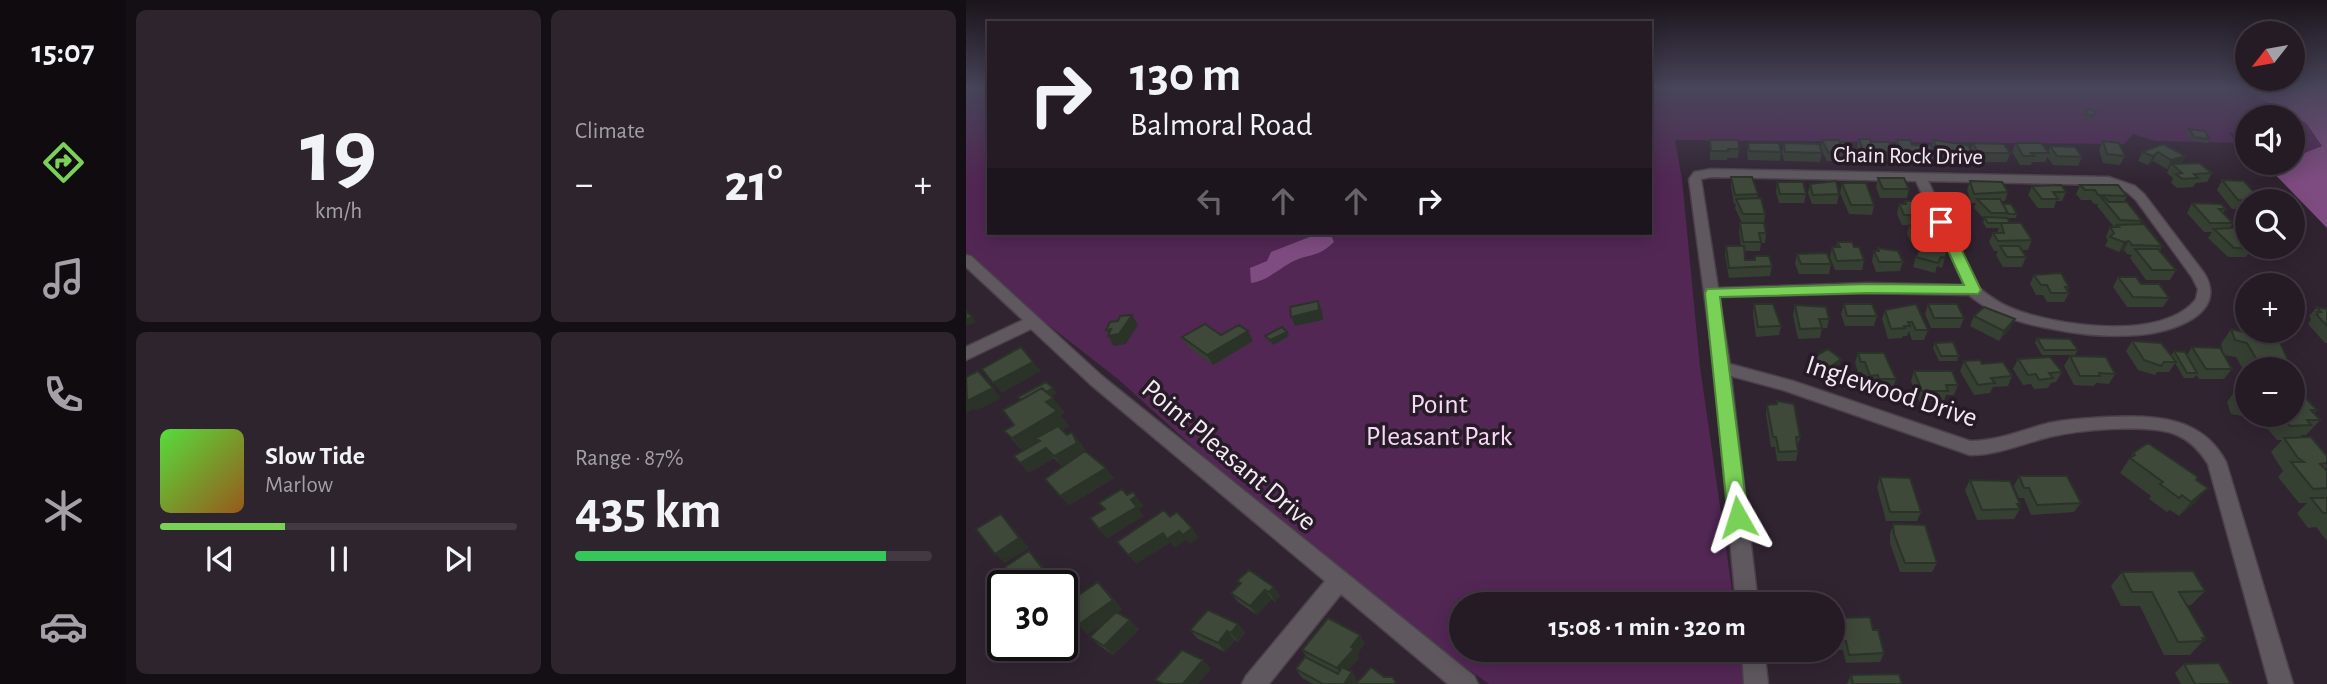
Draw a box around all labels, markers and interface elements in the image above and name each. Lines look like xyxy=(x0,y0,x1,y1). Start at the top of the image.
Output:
north arrow xyxy=(2235,21,2305,91)
map controls xyxy=(2235,21,2305,427)
text: 15:07 xyxy=(31,36,95,68)
icon: right xyxy=(1015,49,1106,140)
text: 130 m xyxy=(1130,51,1241,100)
button: sound xyxy=(2235,105,2305,175)
text: 19 xyxy=(300,107,377,198)
text: Balmoral Road xyxy=(1130,109,1313,141)
text: Climate xyxy=(575,120,645,143)
icon: directions xyxy=(39,138,88,187)
street label: Chain Rock Drive xyxy=(1833,144,1983,169)
text: 21° xyxy=(724,158,783,210)
text: − xyxy=(575,166,593,204)
text: + xyxy=(914,166,932,204)
icon: left xyxy=(1191,182,1229,220)
icon: ahead xyxy=(1264,182,1302,220)
icon: ahead xyxy=(1337,182,1375,220)
icon: right xyxy=(1410,182,1448,220)
button: search xyxy=(2235,189,2305,259)
pin xyxy=(1911,192,1971,252)
text: km/h xyxy=(315,200,362,223)
icon: arrive xyxy=(1922,203,1960,241)
icon: music xyxy=(39,254,88,303)
button: + xyxy=(2235,273,2305,343)
street label: Inglewood Drive xyxy=(1802,351,1981,433)
button: − xyxy=(2235,357,2305,427)
icon: phone xyxy=(39,370,88,419)
street label: Point Pleasant Drive xyxy=(1136,375,1321,536)
park label: Point Pleasant Park xyxy=(1366,391,1513,451)
text: Slow Tide xyxy=(265,443,365,469)
text: Range · 87% xyxy=(575,447,684,470)
text: Marlow xyxy=(265,474,333,497)
position arrow xyxy=(1701,480,1775,554)
text: 435 km xyxy=(575,485,722,537)
icon: climate xyxy=(39,486,88,535)
icon: previous xyxy=(201,540,239,578)
icon: pause xyxy=(320,540,358,578)
icon: next xyxy=(439,540,477,578)
speed limit sign: 30 xyxy=(987,570,1078,661)
icon: car xyxy=(39,602,88,651)
text: 15:08 · 1 min · 320 m xyxy=(1548,614,1746,640)

